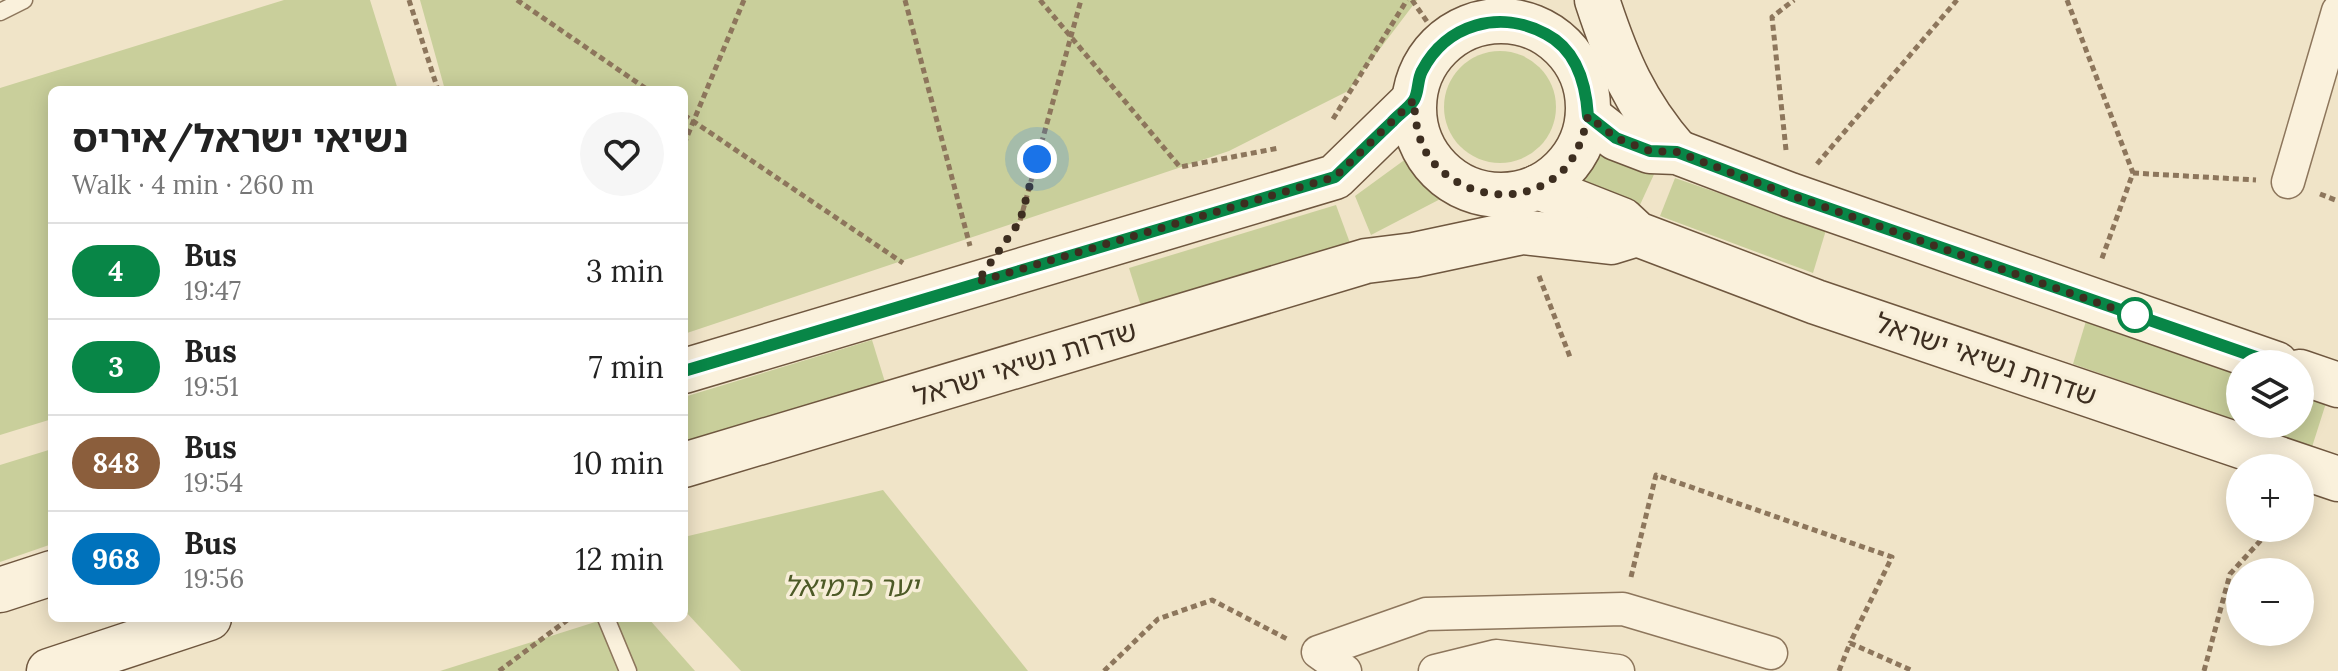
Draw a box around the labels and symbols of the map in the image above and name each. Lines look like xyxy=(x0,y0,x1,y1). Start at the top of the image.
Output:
your location xyxy=(1017,139,1057,179)
unlabelled marker xyxy=(2118,298,2152,332)
street label: שדרות נשיאי ישראל xyxy=(1871,304,2101,414)
street label: שדרות נשיאי ישראל xyxy=(909,312,1141,414)
park label: יער כרמיאל xyxy=(784,568,921,604)

